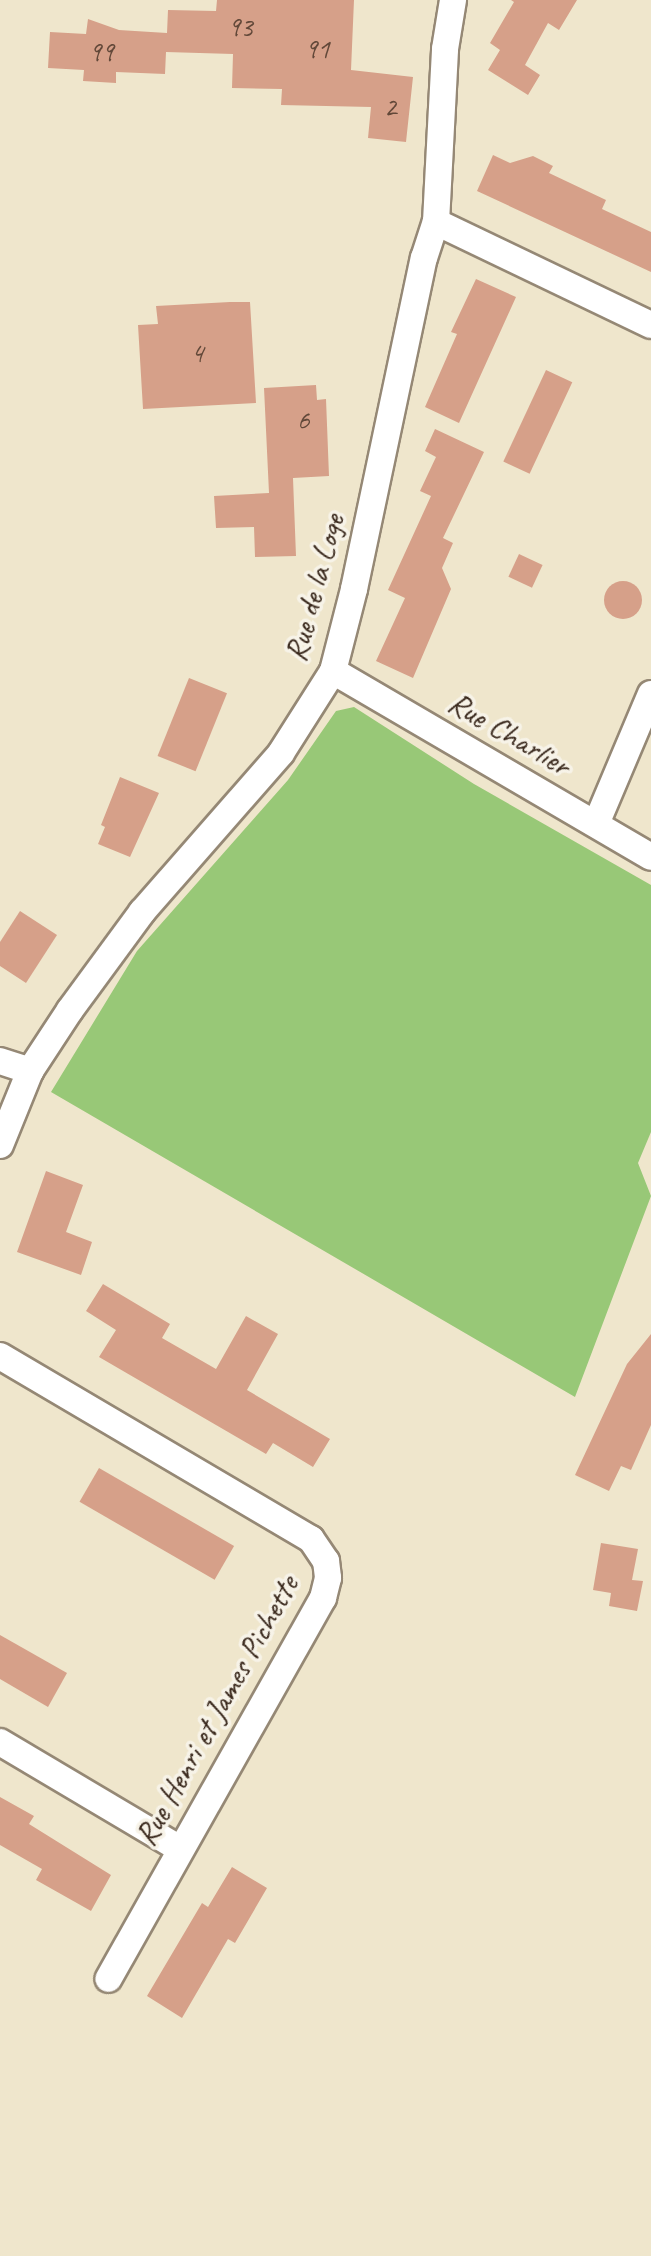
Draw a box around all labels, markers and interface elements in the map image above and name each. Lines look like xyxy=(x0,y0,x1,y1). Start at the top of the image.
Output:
house number: 93 xyxy=(227,10,253,44)
house number: 91 xyxy=(304,32,330,66)
house number: 99 xyxy=(88,35,114,69)
house number: 2 xyxy=(384,90,396,124)
house number: 4 xyxy=(191,336,203,370)
house number: 6 xyxy=(297,403,309,437)
street label: Rue de la Loge xyxy=(277,510,353,666)
street label: Rue Charlier xyxy=(441,684,577,784)
street label: Rue Henri et James Pichette xyxy=(127,1569,307,1853)

